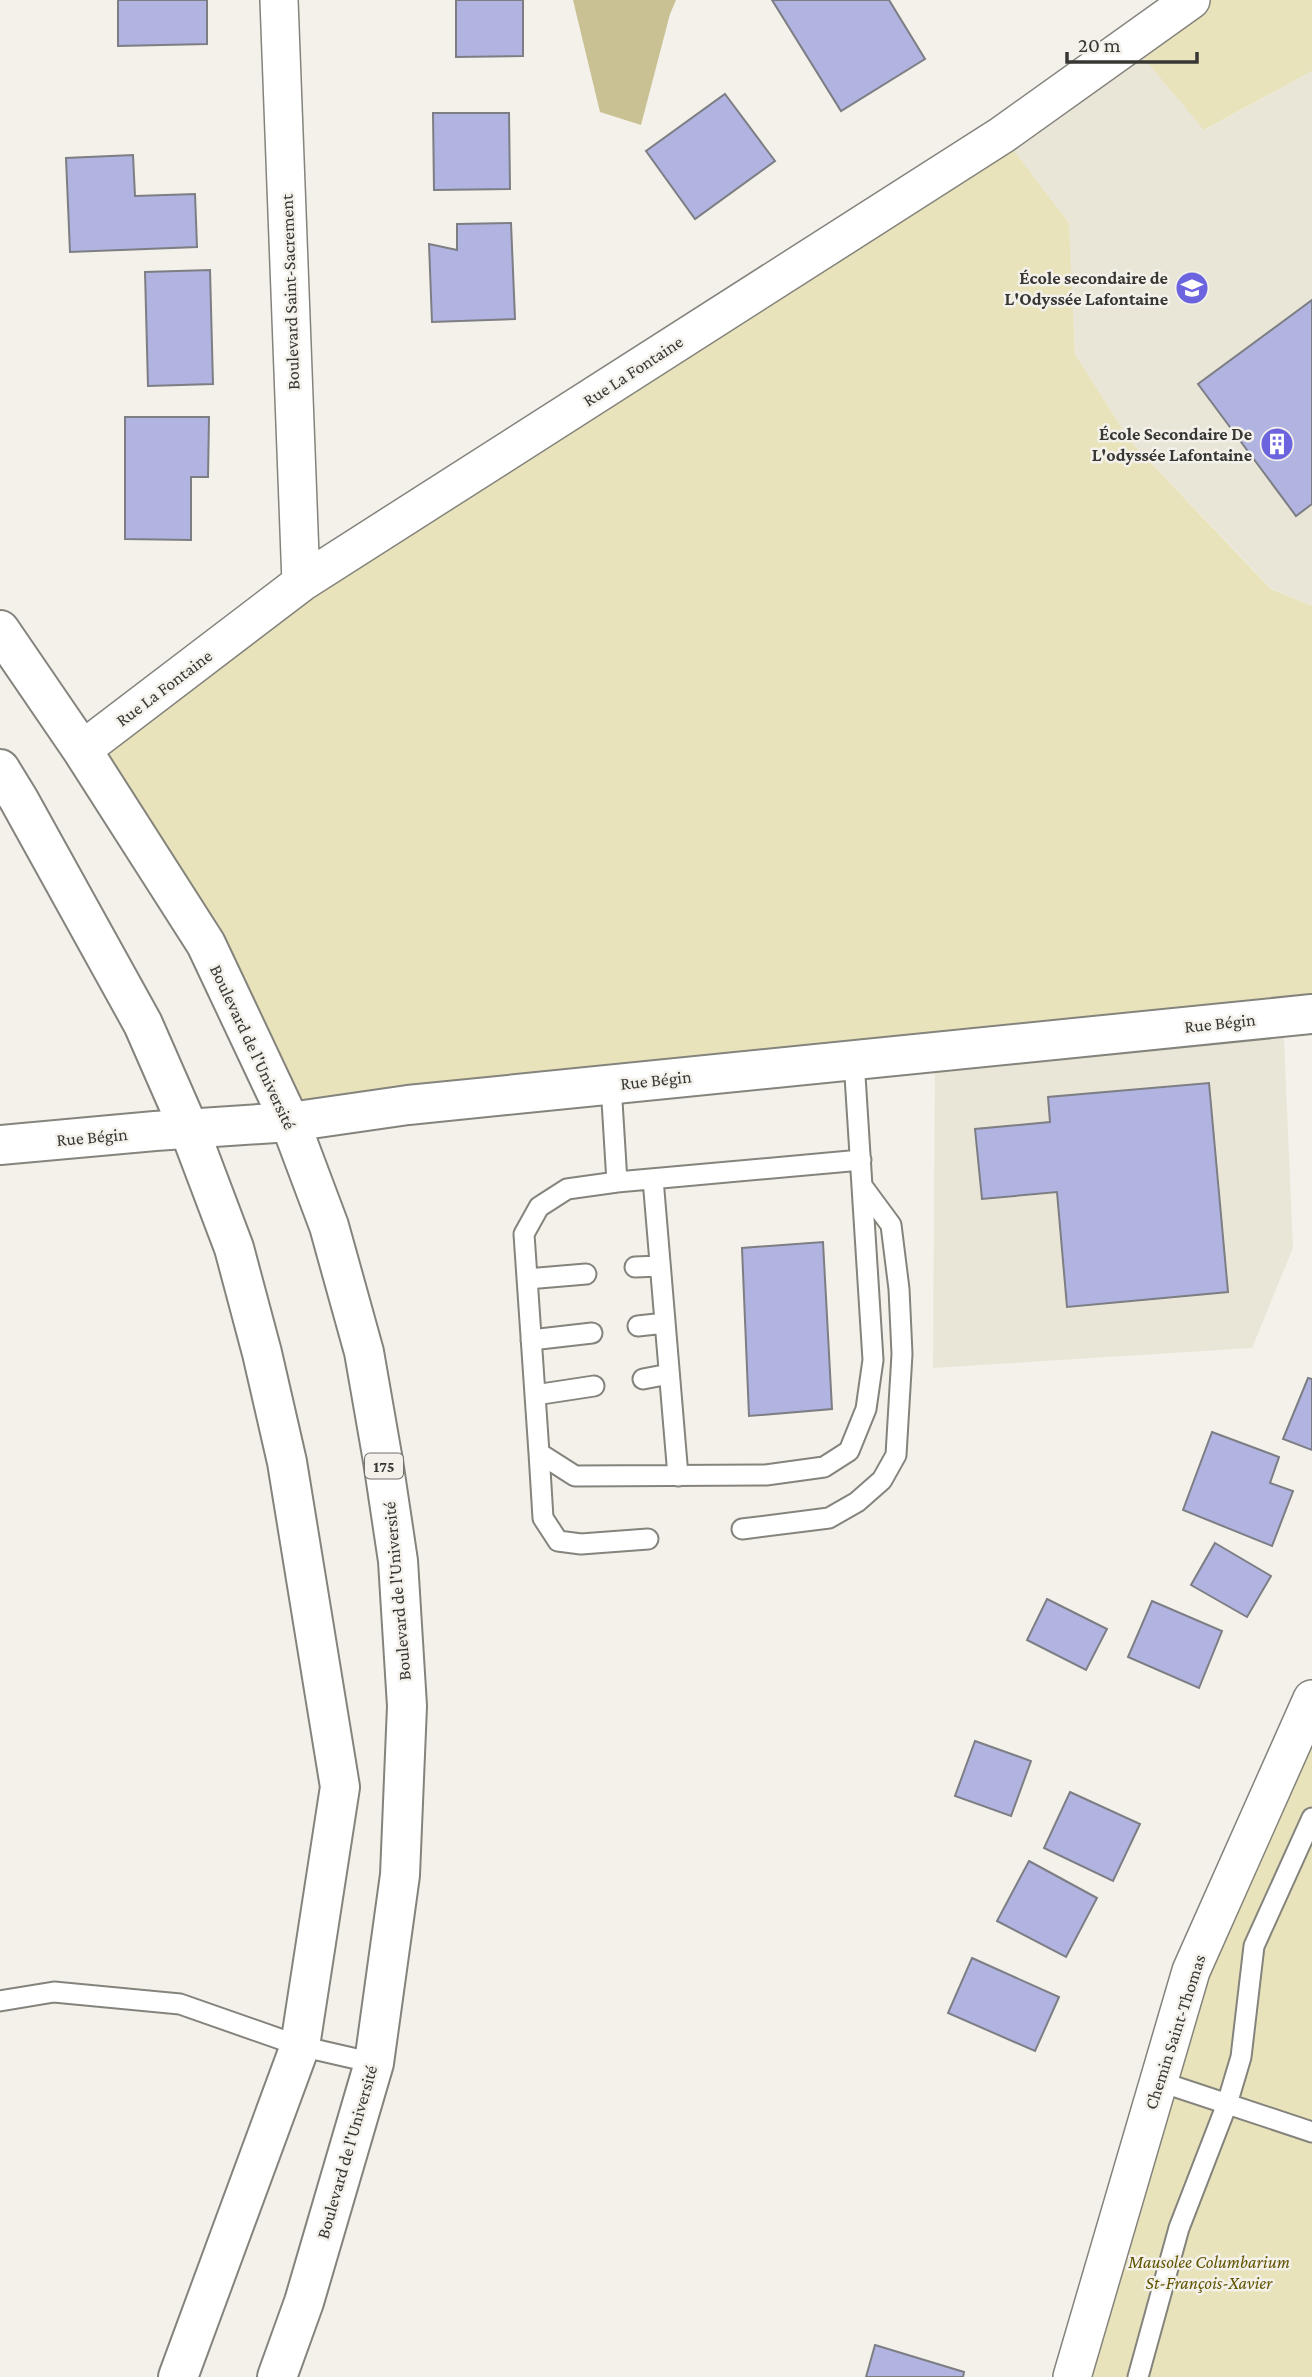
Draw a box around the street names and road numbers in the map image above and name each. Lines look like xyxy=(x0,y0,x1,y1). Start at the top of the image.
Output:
street label: Boulevard Saint-Sacrement xyxy=(277,193,303,390)
street label: Rue La Fontaine xyxy=(579,331,687,411)
street label: Rue La Fontaine xyxy=(112,645,216,731)
street label: Boulevard de l'Université xyxy=(206,961,300,1133)
street label: Rue Bégin xyxy=(1183,1009,1257,1037)
street label: Rue Bégin xyxy=(619,1066,693,1094)
street label: Rue Bégin xyxy=(56,1124,129,1150)
road number: 175 xyxy=(365,1454,403,1478)
street label: Boulevard de l'Université xyxy=(379,1501,415,1681)
street label: Chemin Saint-Thomas xyxy=(1140,1952,1210,2112)
street label: Boulevard de l'Université xyxy=(313,2063,381,2241)

